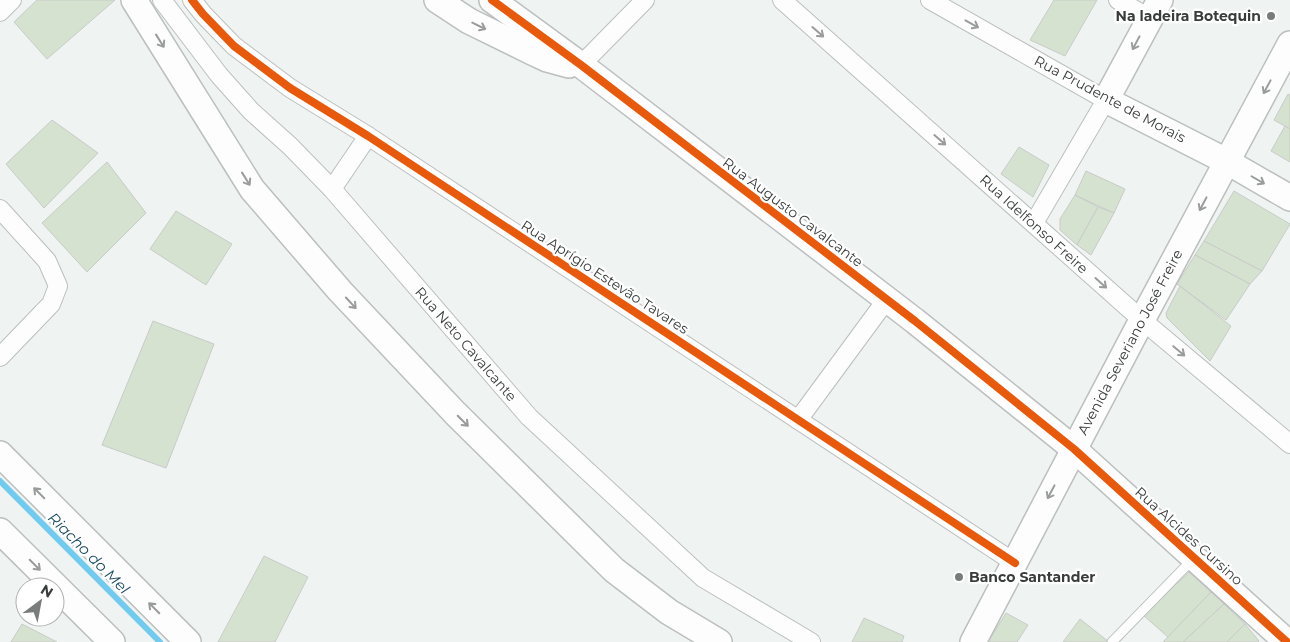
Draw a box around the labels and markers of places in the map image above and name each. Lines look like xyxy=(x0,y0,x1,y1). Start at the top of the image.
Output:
place label: Na ladeira Botequin xyxy=(1116,7,1261,25)
marker: Na ladeira Botequin xyxy=(1265,10,1277,22)
place label: Banco Santander xyxy=(969,568,1095,586)
marker: Banco Santander xyxy=(953,571,965,583)

